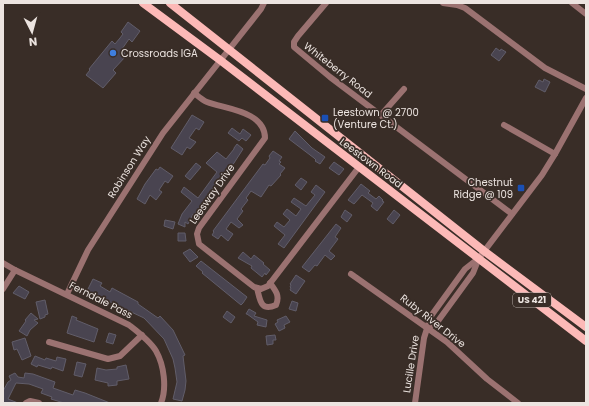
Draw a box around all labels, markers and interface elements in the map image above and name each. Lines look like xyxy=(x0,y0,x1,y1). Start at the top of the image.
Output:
north arrow xyxy=(12,12,52,52)
text: N xyxy=(28,34,38,50)
street label: Whiteberry Road xyxy=(301,38,375,102)
place label: Crossroads IGA xyxy=(121,46,198,61)
marker: Crossroads IGA xyxy=(108,48,118,58)
place label: Leestown @ 2700 (Venture Ct.) xyxy=(333,105,419,132)
marker: Leestown @ 2700 (Venture Ct.) xyxy=(320,113,330,123)
street label: Robinson Way xyxy=(104,133,154,201)
street label: Leestown Road xyxy=(336,134,406,192)
street label: Leesway Drive xyxy=(186,161,238,227)
place label: Chestnut Ridge @ 109 xyxy=(453,175,513,202)
marker: Chestnut Ridge @ 109 xyxy=(516,183,526,193)
street label: Ferndale Pass xyxy=(67,278,135,322)
street label: Ruby River Drive xyxy=(397,291,469,351)
road number: US 421 xyxy=(513,293,551,307)
street label: Lucille Drive xyxy=(399,334,423,394)

